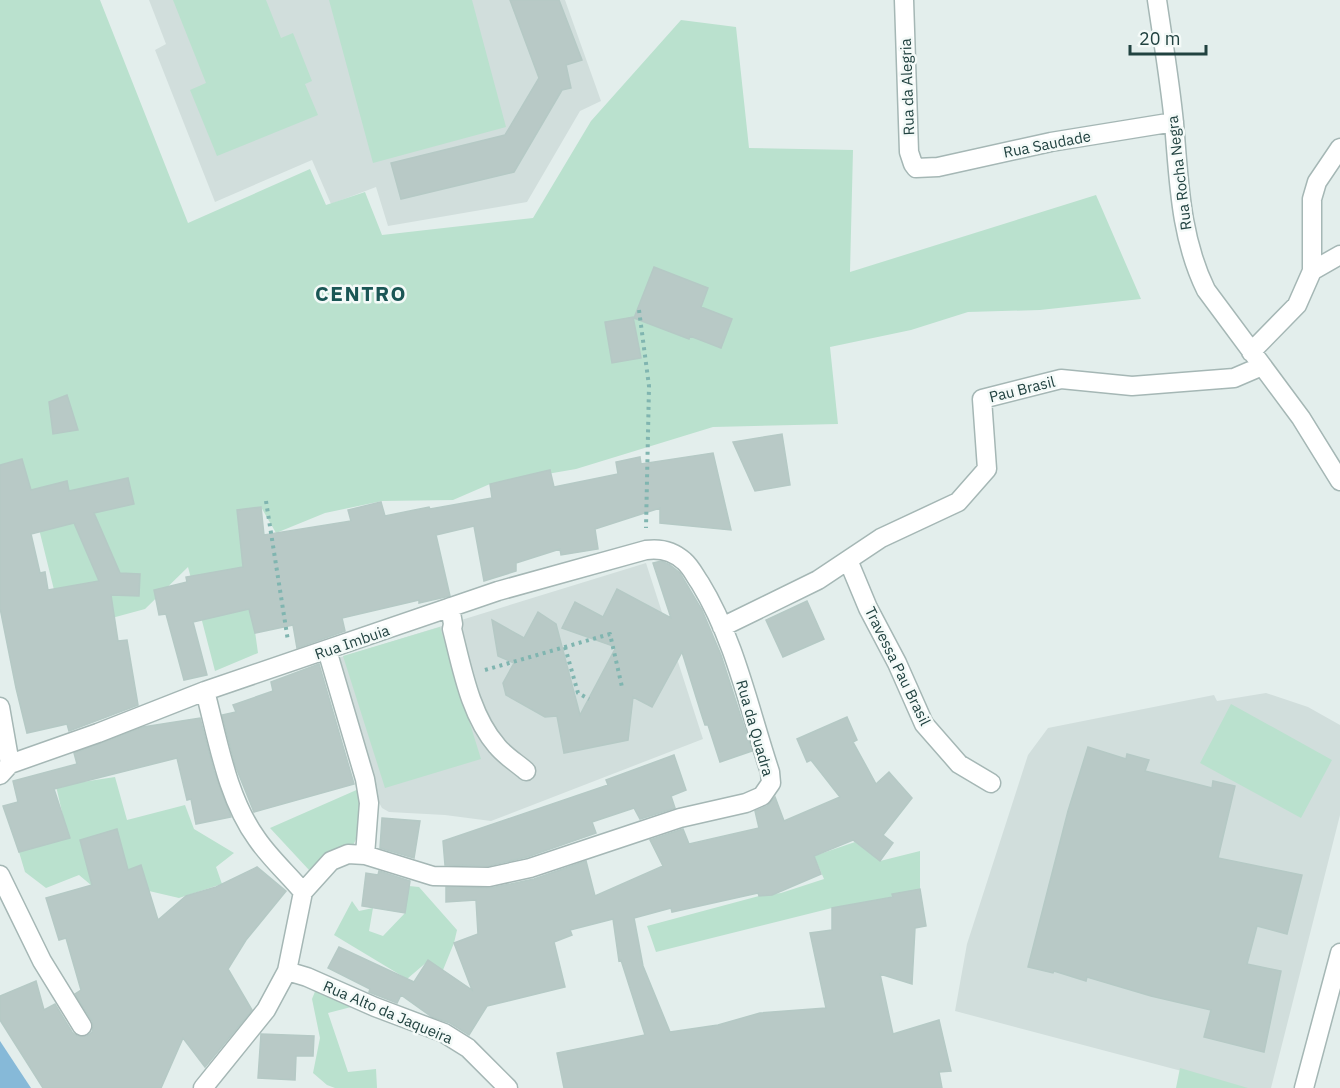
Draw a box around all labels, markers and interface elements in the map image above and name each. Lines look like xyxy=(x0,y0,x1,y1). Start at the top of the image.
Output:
scale bar xyxy=(1130,18,1206,56)
text: 20 m xyxy=(1139,27,1181,50)
street label: Rua da Alegria xyxy=(896,38,918,136)
street label: Rua Rocha Negra xyxy=(1163,115,1195,231)
street label: Rua Saudade xyxy=(1002,126,1092,162)
district label: CENTRO xyxy=(315,279,407,307)
street label: Pau Brasil xyxy=(987,372,1057,406)
street label: Travessa Pau Brasil xyxy=(861,603,935,729)
street label: Rua Imbuia xyxy=(312,620,392,664)
street label: Rua da Quadra xyxy=(732,678,778,778)
street label: Rua Alto da Jaqueira xyxy=(320,976,456,1048)

